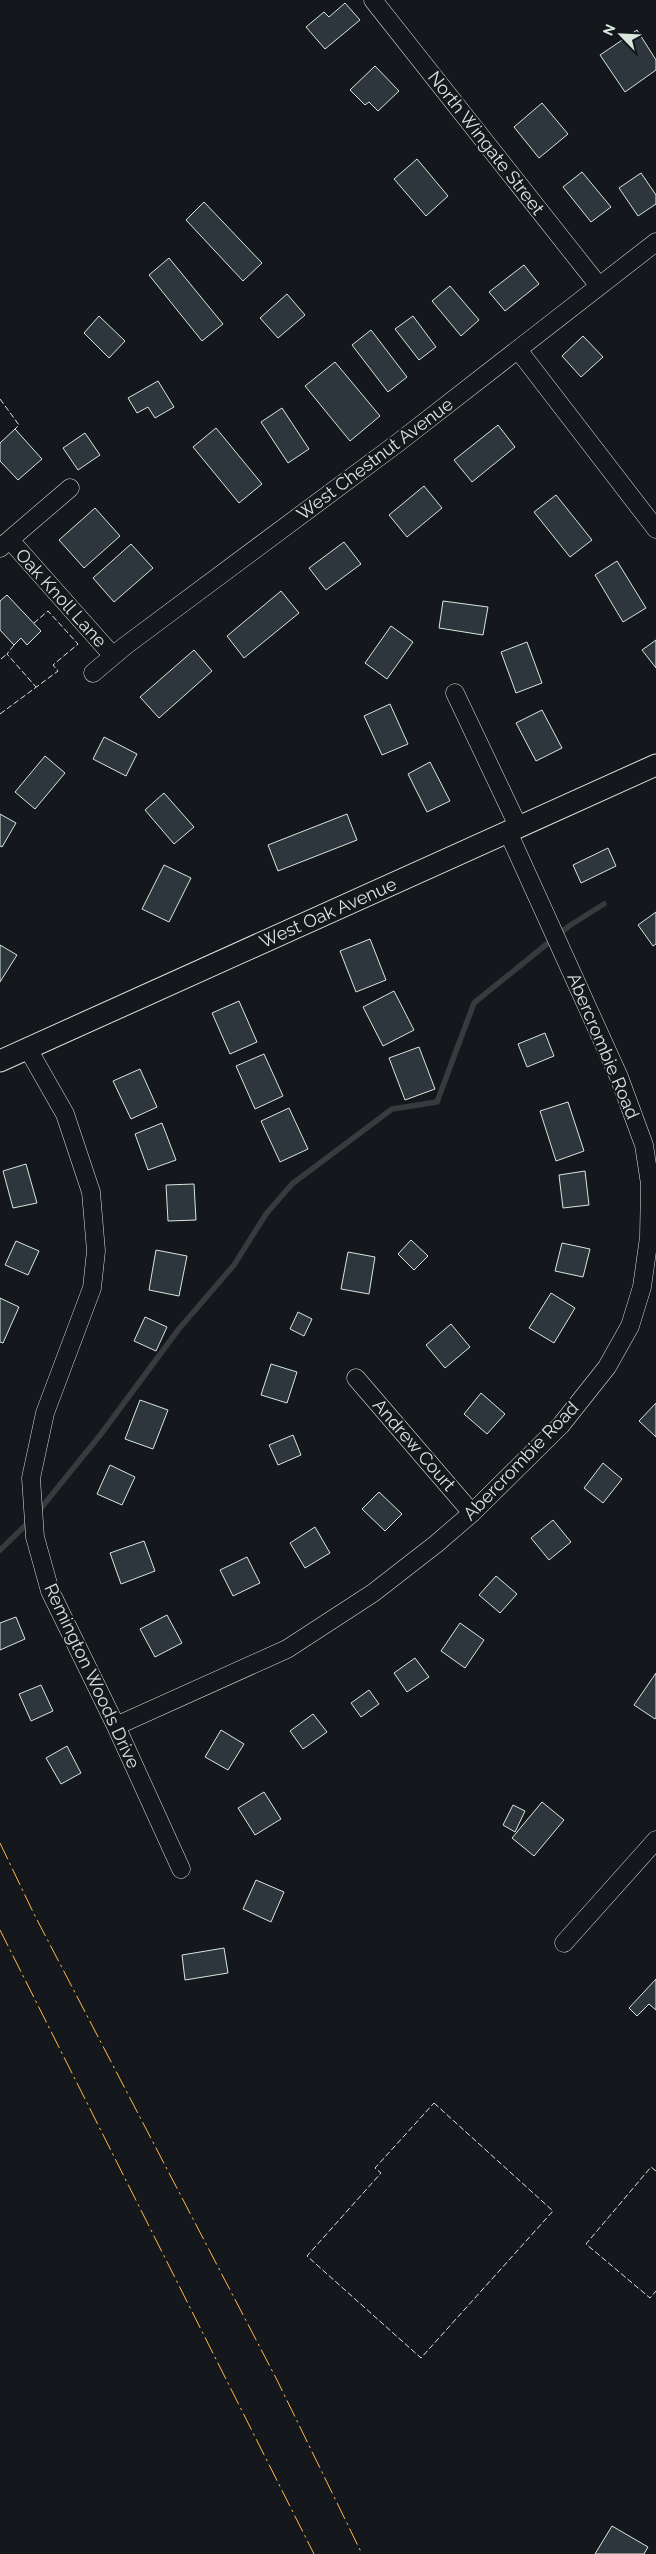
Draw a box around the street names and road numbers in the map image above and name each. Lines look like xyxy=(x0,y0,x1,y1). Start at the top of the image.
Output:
street label: North Wingate Street xyxy=(424,67,549,219)
street label: West Chestnut Avenue xyxy=(292,393,457,524)
street label: Oak Knoll Lane xyxy=(12,544,111,652)
street label: West Oak Avenue xyxy=(256,873,400,952)
street label: Abercrombie Road xyxy=(563,970,644,1122)
street label: Andrew Court xyxy=(369,1394,460,1495)
street label: Abercrombie Road xyxy=(459,1397,583,1524)
street label: Remington Woods Drive xyxy=(40,1580,145,1772)

